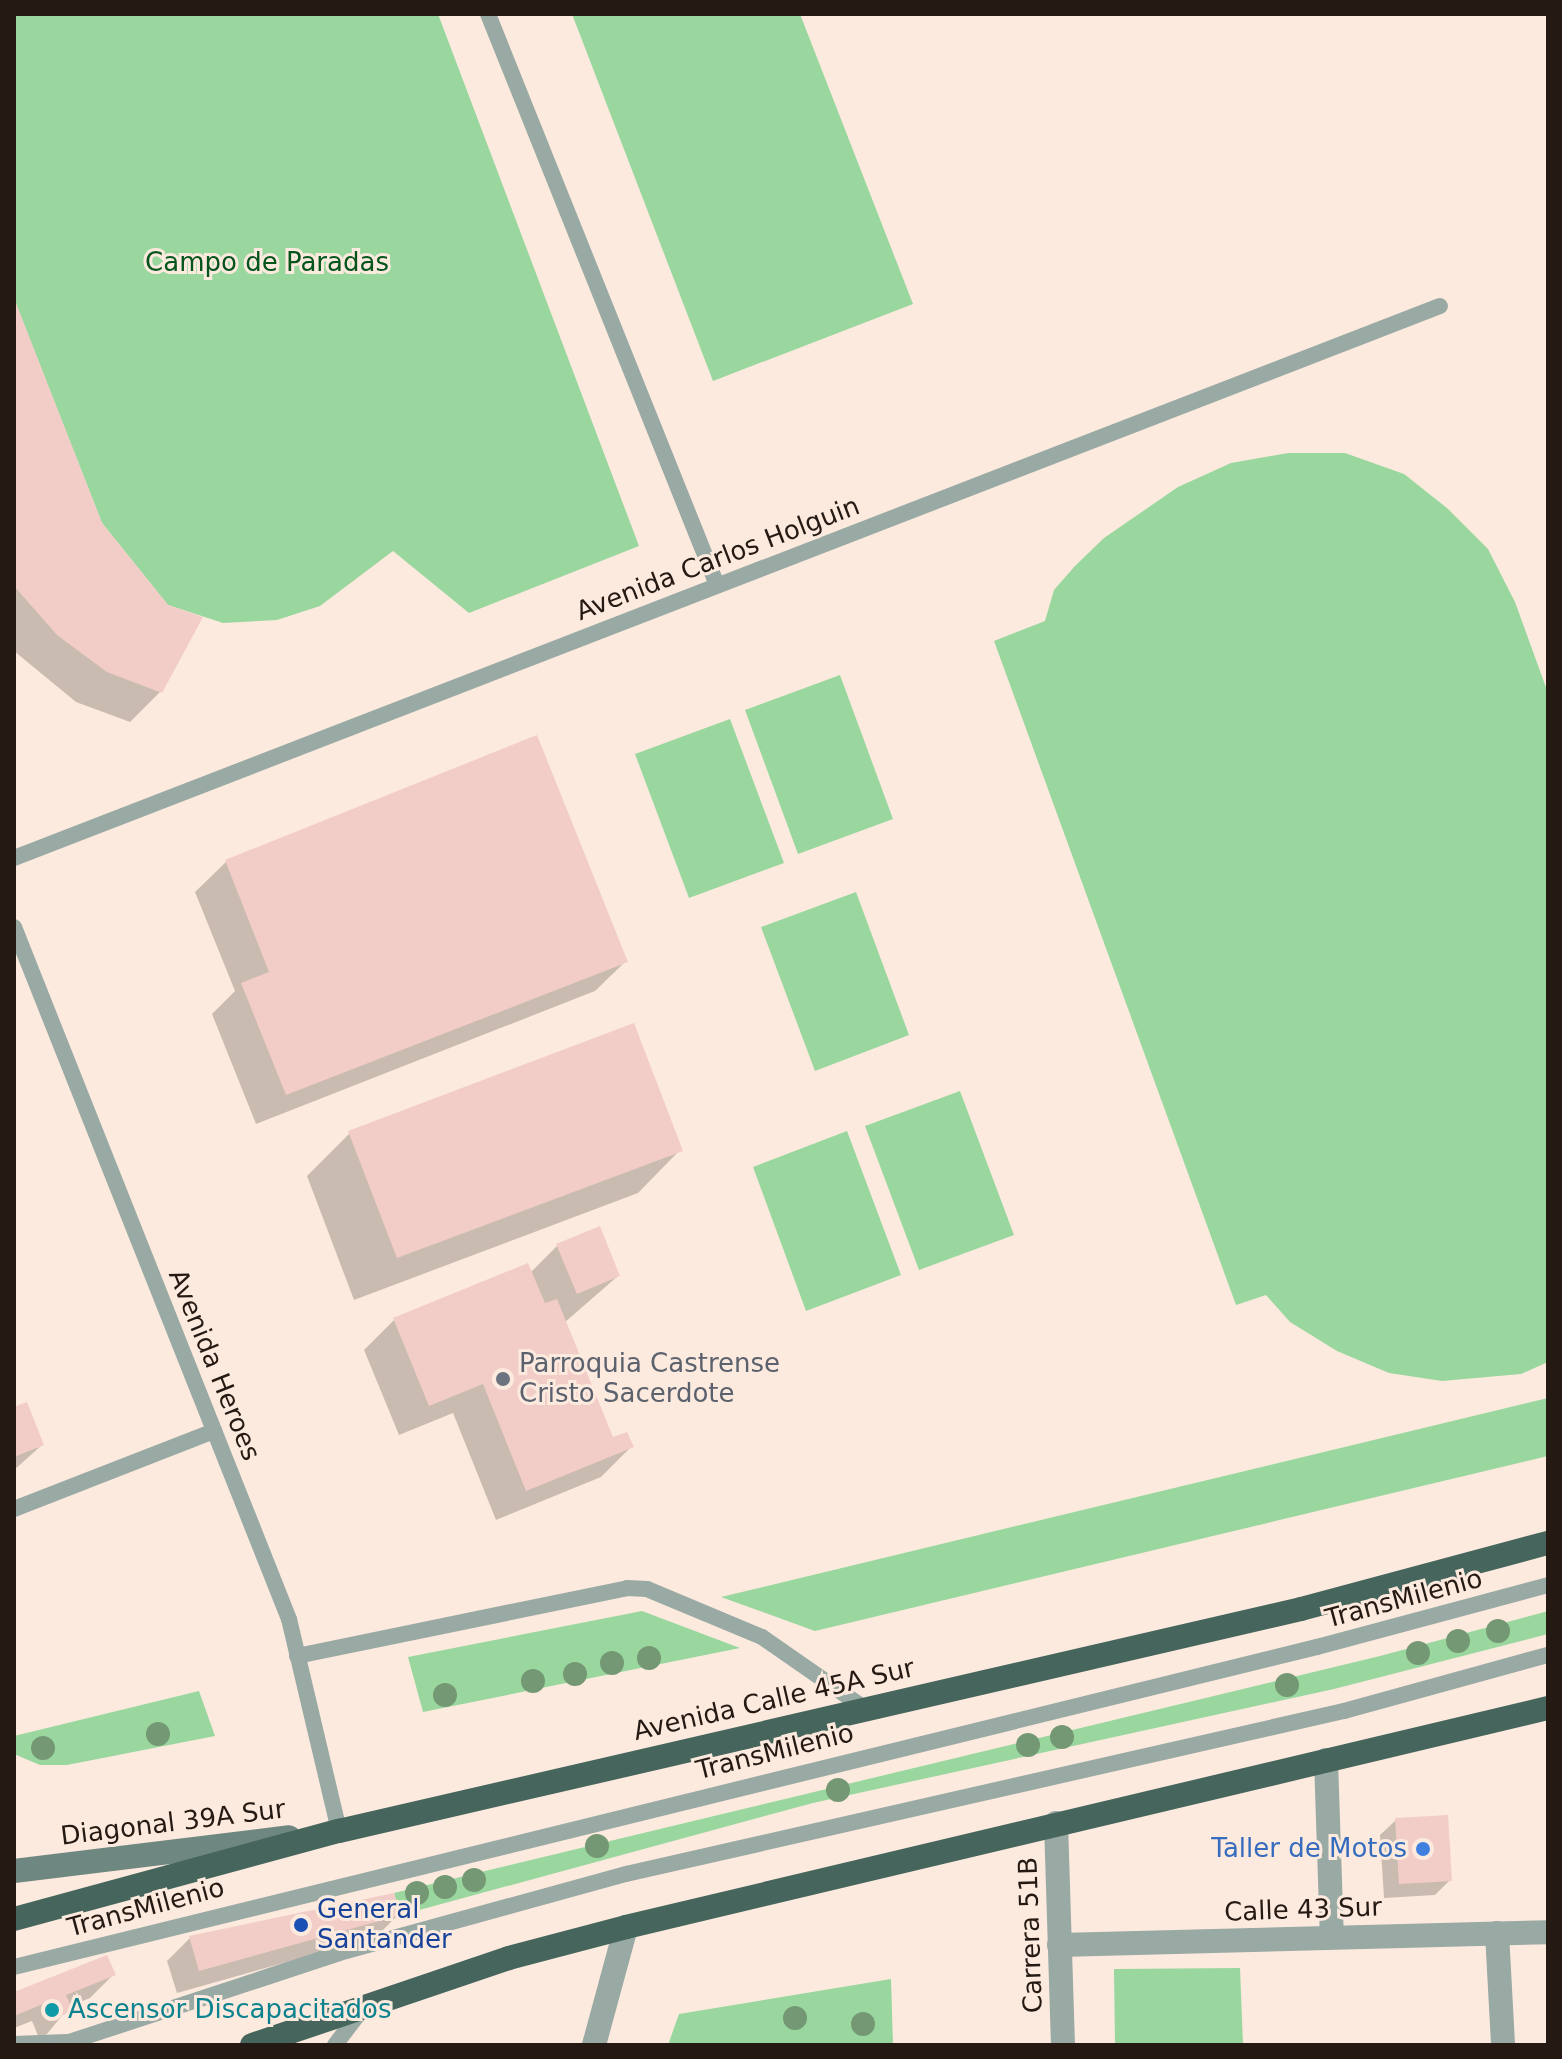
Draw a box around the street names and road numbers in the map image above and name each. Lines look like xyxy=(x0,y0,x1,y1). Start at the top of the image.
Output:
street label: Avenida Carlos Holguin xyxy=(572,490,864,628)
street label: Avenida Heroes xyxy=(161,1265,267,1465)
street label: TransMilenio xyxy=(1322,1563,1486,1635)
street label: Avenida Calle 45A Sur xyxy=(630,1652,918,1748)
street label: TransMilenio xyxy=(693,1717,857,1787)
street label: Diagonal 39A Sur xyxy=(59,1794,287,1852)
street label: Carrera 51B xyxy=(1013,1856,1049,2014)
street label: TransMilenio xyxy=(64,1872,228,1944)
street label: Calle 43 Sur xyxy=(1224,1892,1382,1928)

